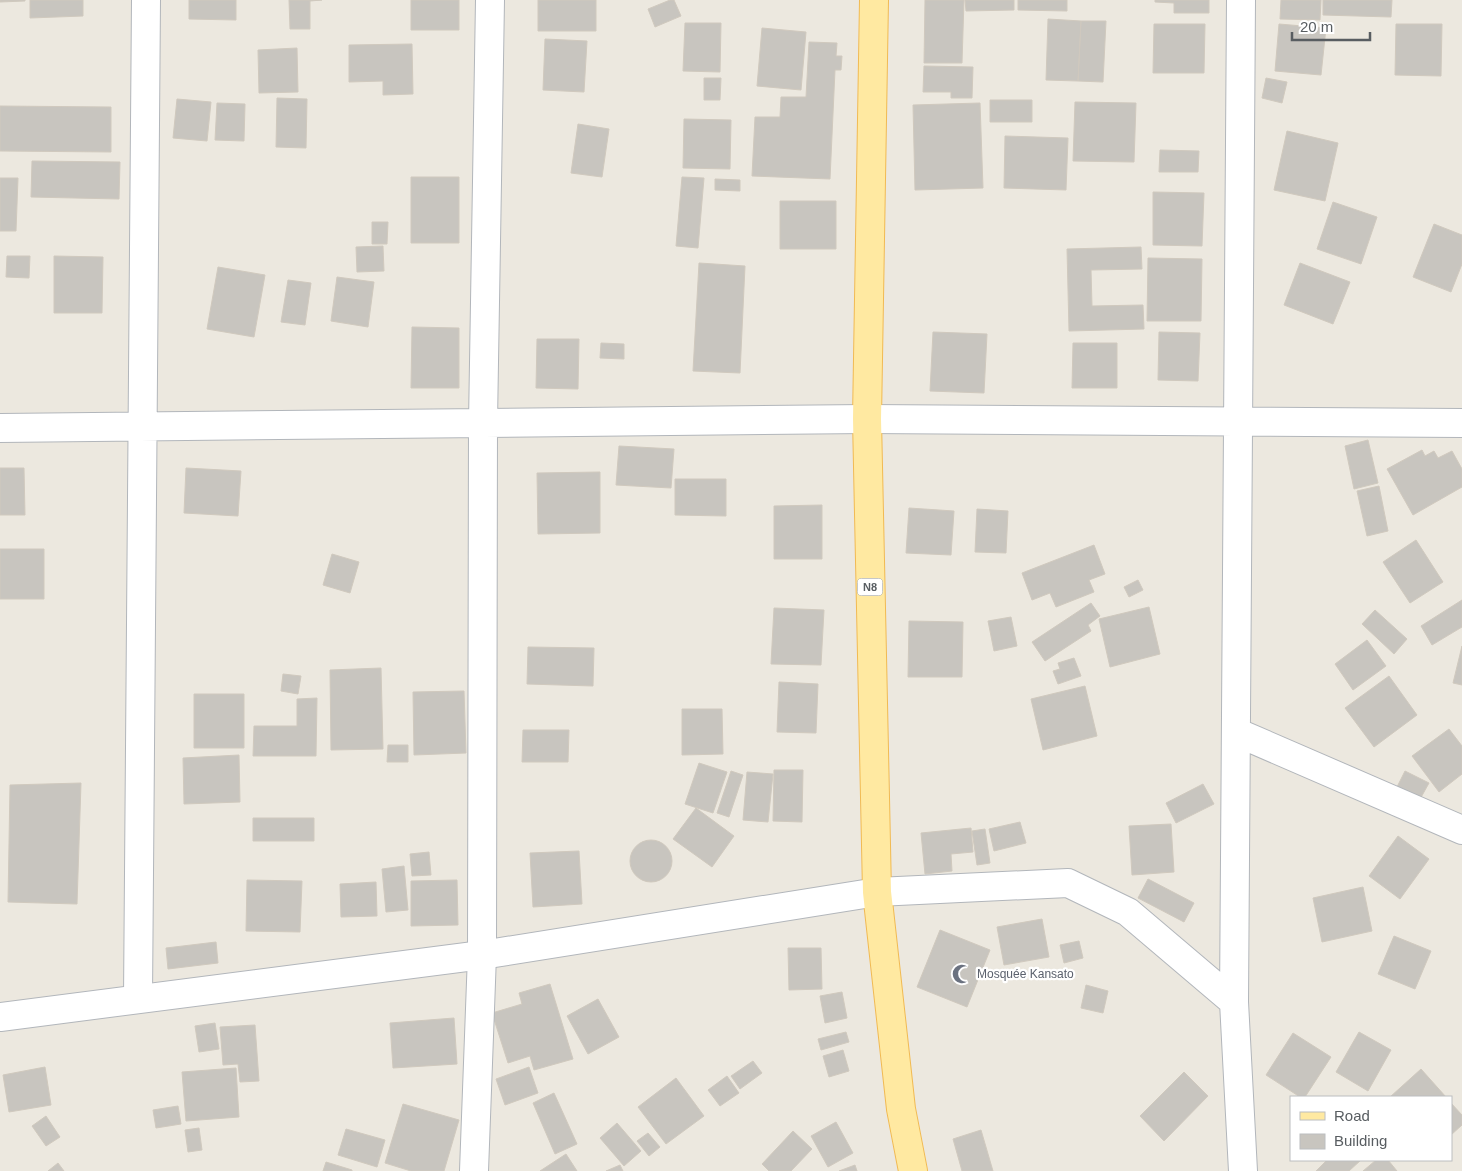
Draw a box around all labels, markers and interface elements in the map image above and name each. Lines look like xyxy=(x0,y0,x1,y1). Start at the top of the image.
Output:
scale bar xyxy=(1292,10,1370,42)
text: 20 m xyxy=(1300,18,1333,35)
road number: N8 xyxy=(858,578,882,596)
mosque icon: Mosquée Kansato xyxy=(951,963,973,985)
place label: Mosquée Kansato xyxy=(977,967,1074,981)
legend xyxy=(1290,1096,1452,1161)
text: Road xyxy=(1334,1107,1370,1124)
text: Building xyxy=(1334,1132,1387,1149)

